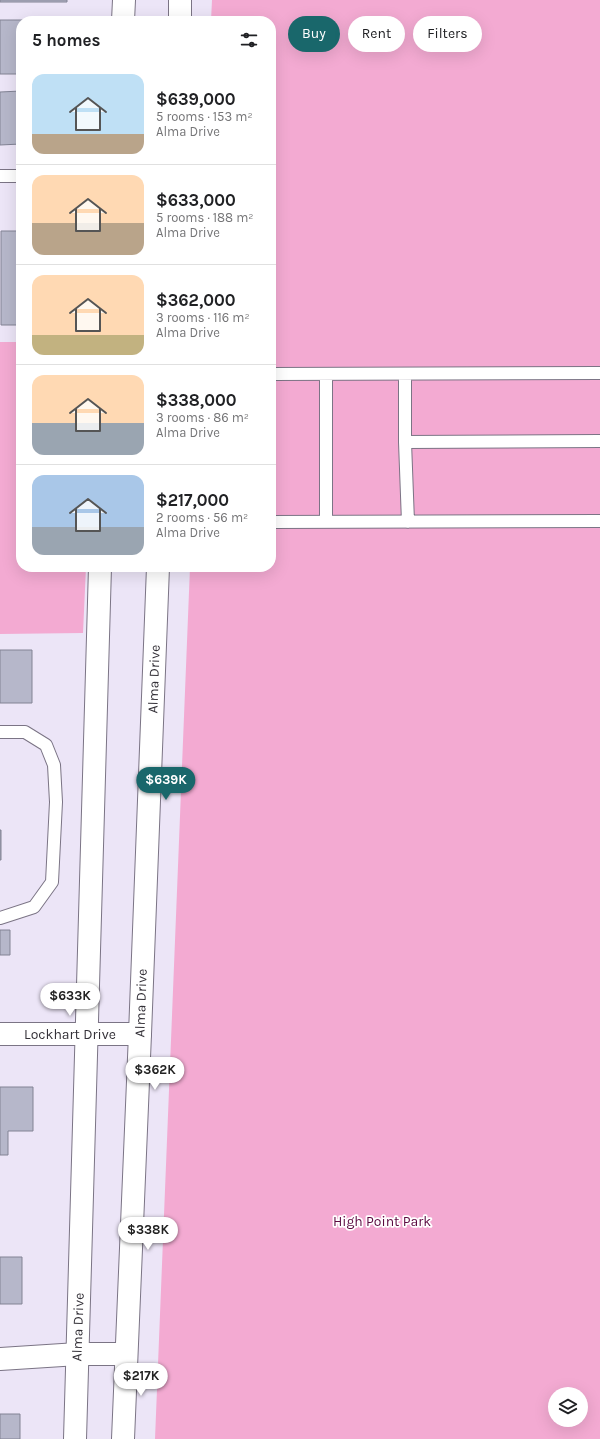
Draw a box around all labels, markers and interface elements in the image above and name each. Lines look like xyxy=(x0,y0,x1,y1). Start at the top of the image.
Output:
chip: Buy xyxy=(288,16,340,52)
chip: Rent xyxy=(348,16,405,52)
chip: Filters xyxy=(413,16,482,52)
icon: filters xyxy=(238,29,260,51)
text: 5 homes xyxy=(32,30,101,50)
text: $639,000 xyxy=(156,89,236,109)
icon: home xyxy=(64,90,112,138)
text: 5 rooms · 153 m² xyxy=(156,109,253,124)
text: Alma Drive xyxy=(156,124,220,139)
text: $633,000 xyxy=(156,190,236,210)
icon: home xyxy=(64,191,112,239)
text: 5 rooms · 188 m² xyxy=(156,210,254,225)
text: Alma Drive xyxy=(156,225,220,240)
text: $362,000 xyxy=(156,290,235,310)
icon: home xyxy=(64,291,112,339)
text: 3 rooms · 116 m² xyxy=(156,310,250,325)
text: Alma Drive xyxy=(156,325,220,340)
text: $338,000 xyxy=(156,390,236,410)
icon: home xyxy=(64,391,112,439)
text: 3 rooms · 86 m² xyxy=(156,410,249,425)
text: Alma Drive xyxy=(156,425,220,440)
text: $217,000 xyxy=(156,490,229,510)
icon: home xyxy=(64,491,112,539)
text: 2 rooms · 56 m² xyxy=(156,510,248,525)
text: Alma Drive xyxy=(156,525,220,540)
street label: Alma Drive xyxy=(144,644,164,714)
pin: $639K xyxy=(138,767,194,801)
text: $639K xyxy=(145,772,187,787)
street label: Alma Drive xyxy=(131,968,151,1038)
pin: $633K xyxy=(42,983,98,1017)
text: $633K xyxy=(49,988,91,1003)
street label: Lockhart Drive xyxy=(24,1026,116,1043)
pin: $362K xyxy=(127,1057,183,1091)
text: $362K xyxy=(134,1062,176,1077)
park label: High Point Park xyxy=(333,1213,431,1230)
pin: $338K xyxy=(120,1217,176,1251)
text: $338K xyxy=(127,1222,169,1237)
street label: Alma Drive xyxy=(68,1292,88,1362)
pin: $217K xyxy=(113,1363,169,1397)
text: $217K xyxy=(123,1368,159,1383)
map controls xyxy=(548,1387,588,1427)
button: layers xyxy=(548,1387,588,1427)

